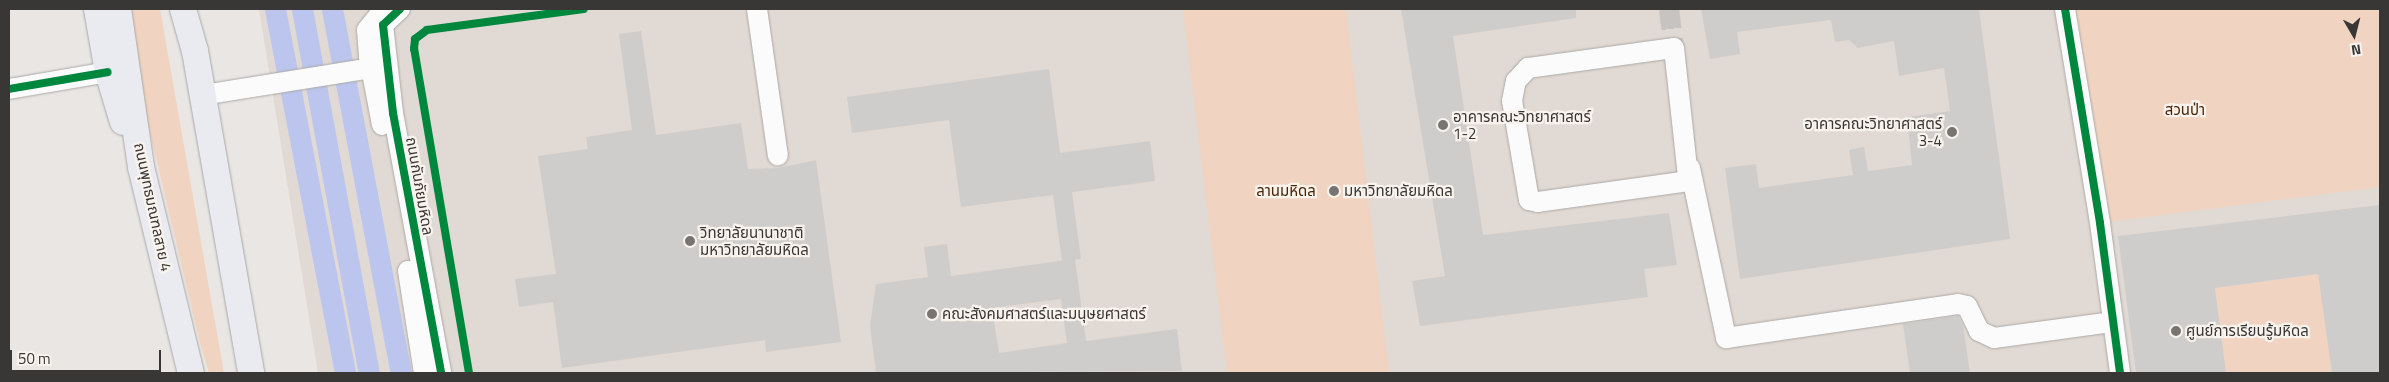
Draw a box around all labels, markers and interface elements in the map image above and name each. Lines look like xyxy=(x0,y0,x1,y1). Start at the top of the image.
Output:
north arrow xyxy=(2329,10,2379,60)
text: N xyxy=(2350,39,2362,61)
park label: สวนป่า xyxy=(2165,101,2205,119)
place label: อาคารคณะวิทยาศาสตร์ 1-2 xyxy=(1453,107,1591,142)
place label: อาคารคณะวิทยาศาสตร์ 3-4 xyxy=(1804,114,1942,149)
marker: อาคารคณะวิทยาศาสตร์ 1-2 xyxy=(1437,119,1449,131)
marker: อาคารคณะวิทยาศาสตร์ 3-4 xyxy=(1946,126,1958,138)
street label: ถนนกันภัยมหิดล xyxy=(403,135,437,237)
street label: ถนนพุทธมณฑลสาย 4 xyxy=(131,141,175,273)
park label: ลานมหิดล xyxy=(1256,182,1316,200)
place label: มหาวิทยาลัยมหิดล xyxy=(1344,182,1453,200)
marker: มหาวิทยาลัยมหิดล xyxy=(1328,185,1340,197)
place label: วิทยาลัยนานาชาติ มหาวิทยาลัยมหิดล xyxy=(700,223,809,258)
marker: วิทยาลัยนานาชาติ มหาวิทยาลัยมหิดล xyxy=(684,235,696,247)
place label: คณะสังคมศาสตร์และมนุษยศาสตร์ xyxy=(942,305,1146,323)
marker: คณะสังคมศาสตร์และมนุษยศาสตร์ xyxy=(926,308,938,320)
place label: ศูนย์การเรียนรู้มหิดล xyxy=(2186,322,2309,340)
marker: ศูนย์การเรียนรู้มหิดล xyxy=(2170,325,2182,337)
scale bar xyxy=(12,340,164,372)
text: 50 m xyxy=(18,347,51,370)

